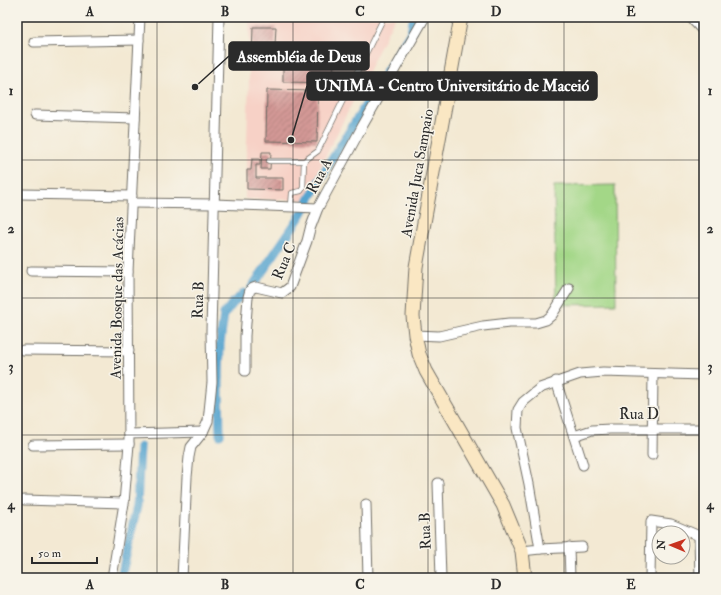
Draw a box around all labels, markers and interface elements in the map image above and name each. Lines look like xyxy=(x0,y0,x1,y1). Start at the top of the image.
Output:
text: A xyxy=(85,4,95,20)
text: B xyxy=(221,4,229,20)
text: C xyxy=(355,4,365,20)
text: D xyxy=(491,4,502,20)
text: E xyxy=(626,4,636,20)
callout: Assembléia de Deus xyxy=(229,42,369,70)
text: Assembléia de Deus xyxy=(236,47,362,67)
callout: UNIMA - Centro Universitário de Maceió xyxy=(307,72,597,100)
text: UNIMA - Centro Universitário de Maceió xyxy=(315,76,590,96)
text: 1 xyxy=(9,83,14,99)
text: 1 xyxy=(708,83,713,99)
street label: Avenida Juca Sampaio xyxy=(397,107,439,240)
street label: Rua A xyxy=(302,155,337,197)
street label: Avenida Bosque das Acácias xyxy=(107,217,128,380)
text: 2 xyxy=(8,221,15,237)
text: 2 xyxy=(707,221,714,237)
street label: Rua C xyxy=(268,240,301,283)
street label: Rua B xyxy=(188,281,209,319)
text: 3 xyxy=(9,359,14,375)
text: 3 xyxy=(708,359,713,375)
street label: Rua D xyxy=(619,405,659,424)
text: 4 xyxy=(6,497,15,513)
text: 4 xyxy=(705,497,714,513)
street label: Rua B xyxy=(415,512,436,550)
north arrow xyxy=(651,525,691,565)
text: N xyxy=(655,538,668,551)
scale bar xyxy=(32,539,97,565)
text: 50 m xyxy=(38,546,62,561)
text: A xyxy=(85,577,95,593)
text: B xyxy=(221,577,229,593)
text: C xyxy=(355,577,365,593)
text: D xyxy=(491,577,502,593)
text: E xyxy=(626,577,636,593)

